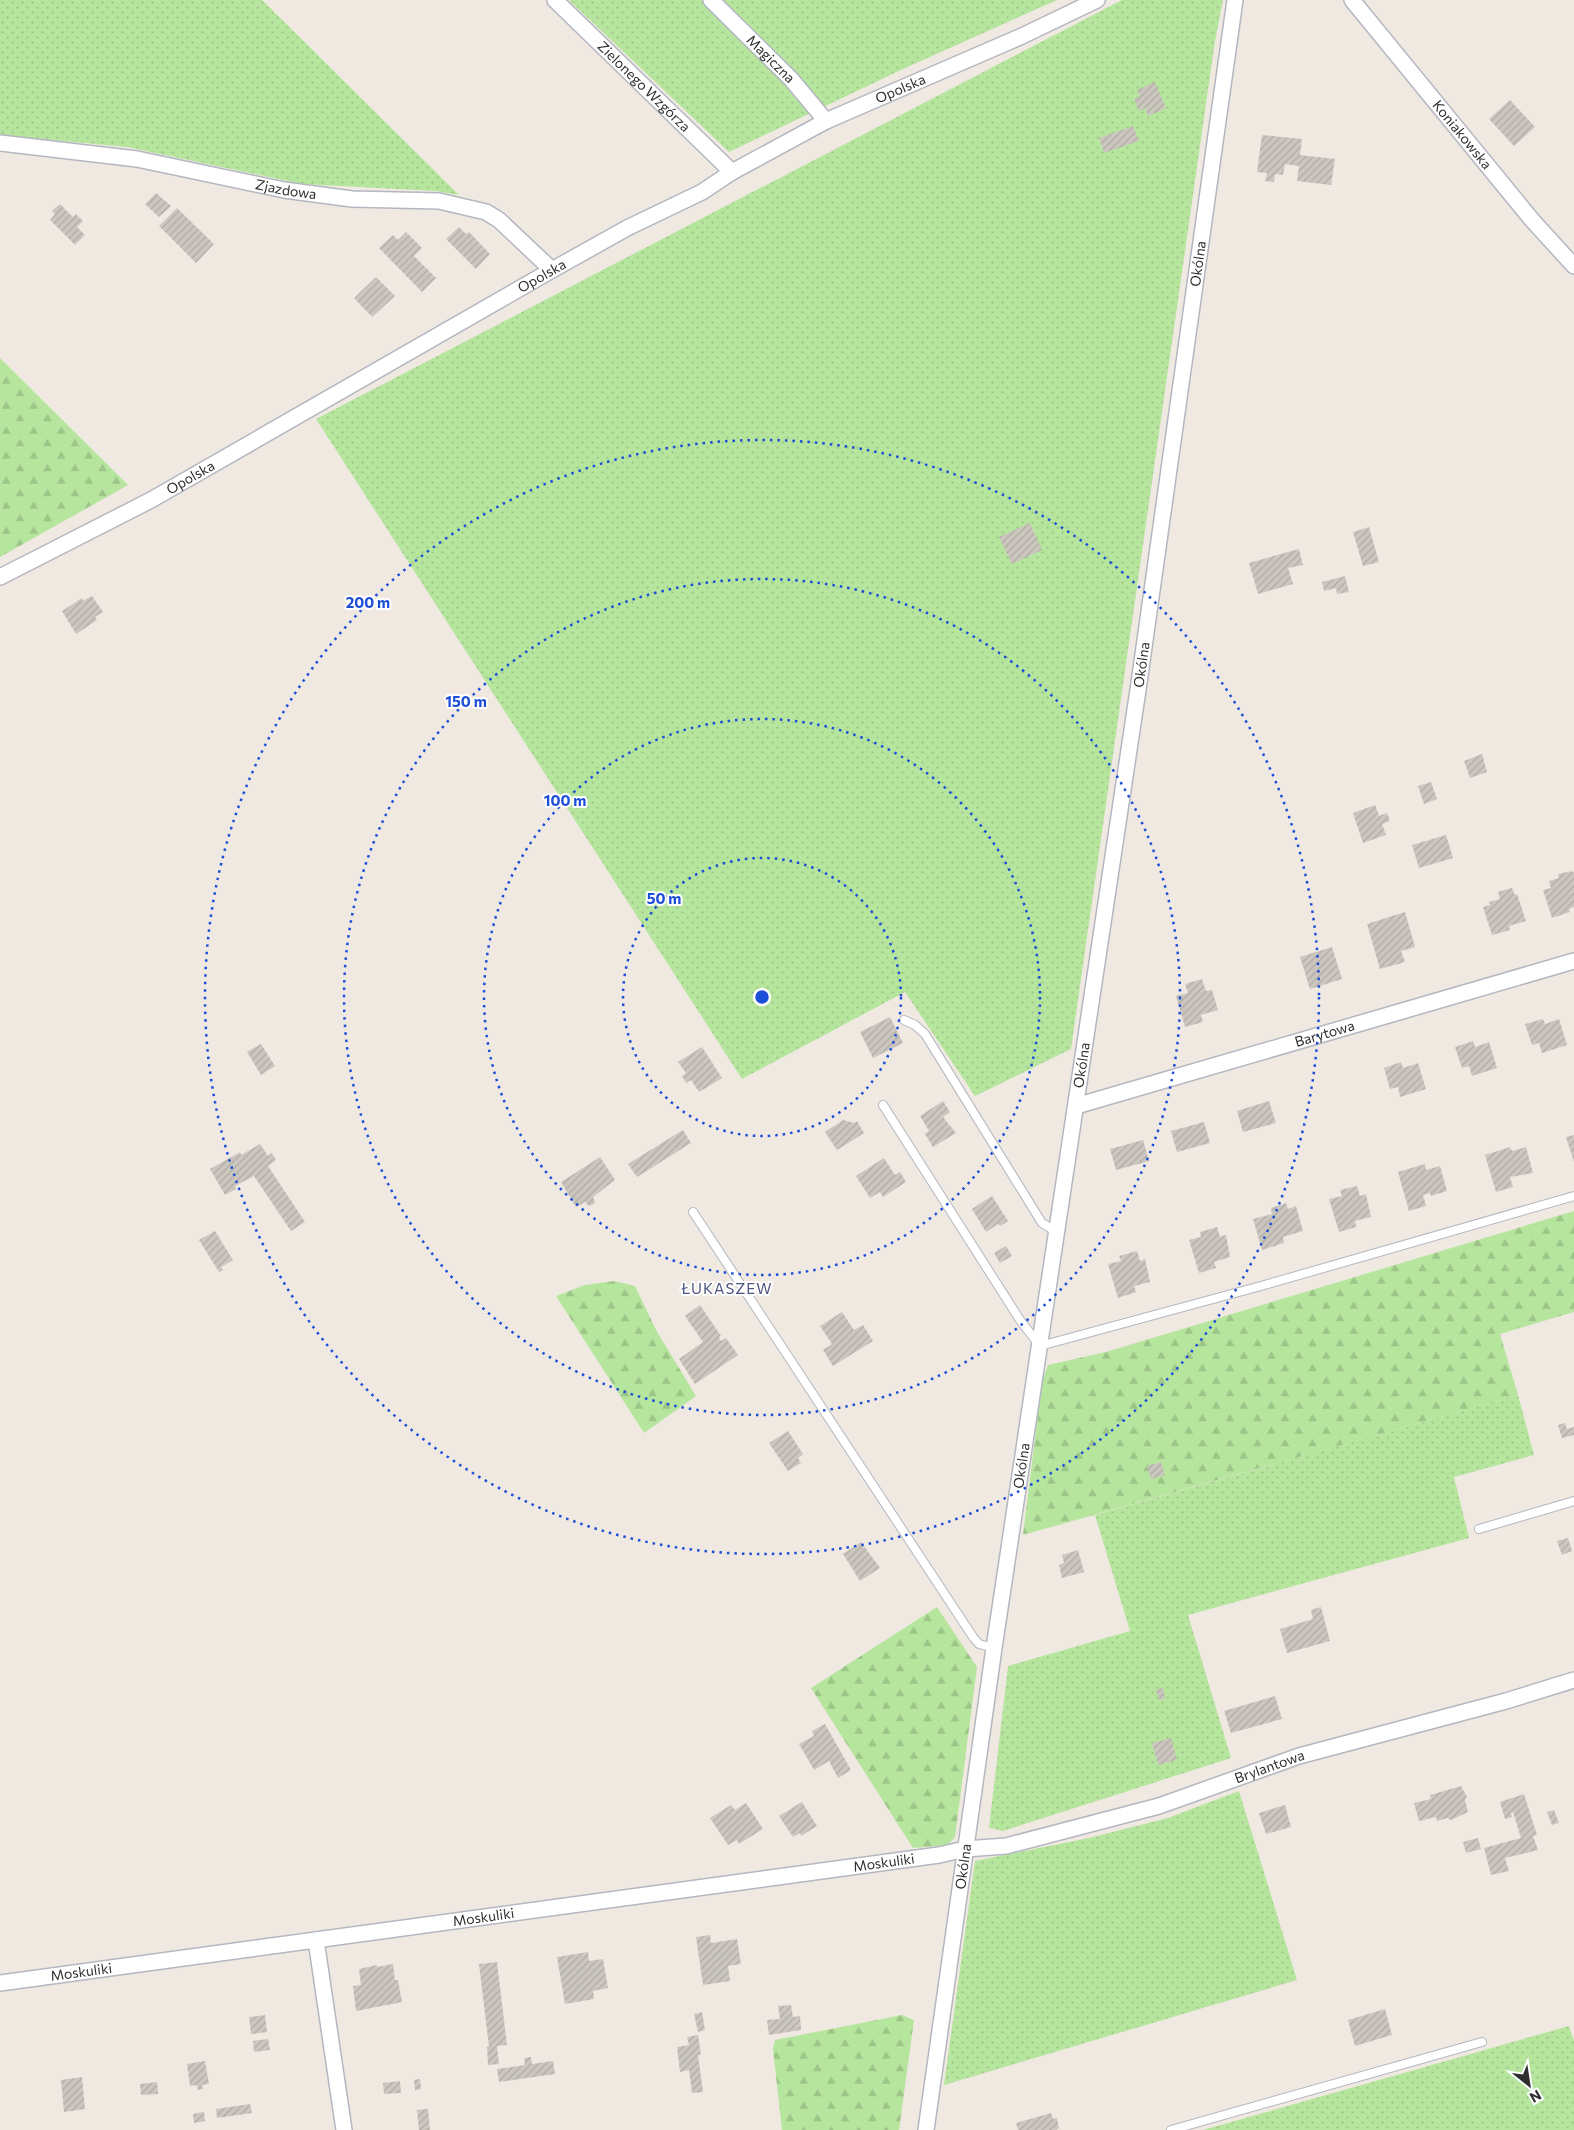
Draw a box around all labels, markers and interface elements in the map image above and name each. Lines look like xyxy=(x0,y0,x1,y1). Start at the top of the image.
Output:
street label: Magiczna xyxy=(743,31,799,86)
street label: Zielonego Wzgórza xyxy=(594,37,694,135)
street label: Opolska xyxy=(872,70,928,107)
street label: Koniakowska xyxy=(1429,96,1496,172)
street label: Zjazdowa xyxy=(254,175,318,202)
street label: Okólna xyxy=(1186,240,1209,288)
street label: Opolska xyxy=(514,255,569,296)
street label: Opolska xyxy=(163,456,217,497)
text: 200 m xyxy=(346,593,390,611)
street label: Okólna xyxy=(1129,641,1153,689)
text: 150 m xyxy=(445,692,487,710)
text: 100 m xyxy=(544,791,586,809)
text: 50 m xyxy=(647,889,681,907)
centre of rings xyxy=(753,988,771,1006)
street label: Barytowa xyxy=(1293,1016,1356,1050)
street label: Okólna xyxy=(1069,1041,1093,1089)
district label: ŁUKASZEW xyxy=(680,1279,773,1297)
street label: Okólna xyxy=(1009,1442,1033,1490)
street label: Brylantowa xyxy=(1232,1746,1306,1786)
street label: Okólna xyxy=(951,1843,974,1891)
street label: Moskuliki xyxy=(852,1849,916,1875)
street label: Moskuliki xyxy=(452,1904,515,1929)
street label: Moskuliki xyxy=(49,1959,113,1984)
north arrow xyxy=(1504,2060,1554,2110)
text: N xyxy=(1527,2087,1545,2107)

